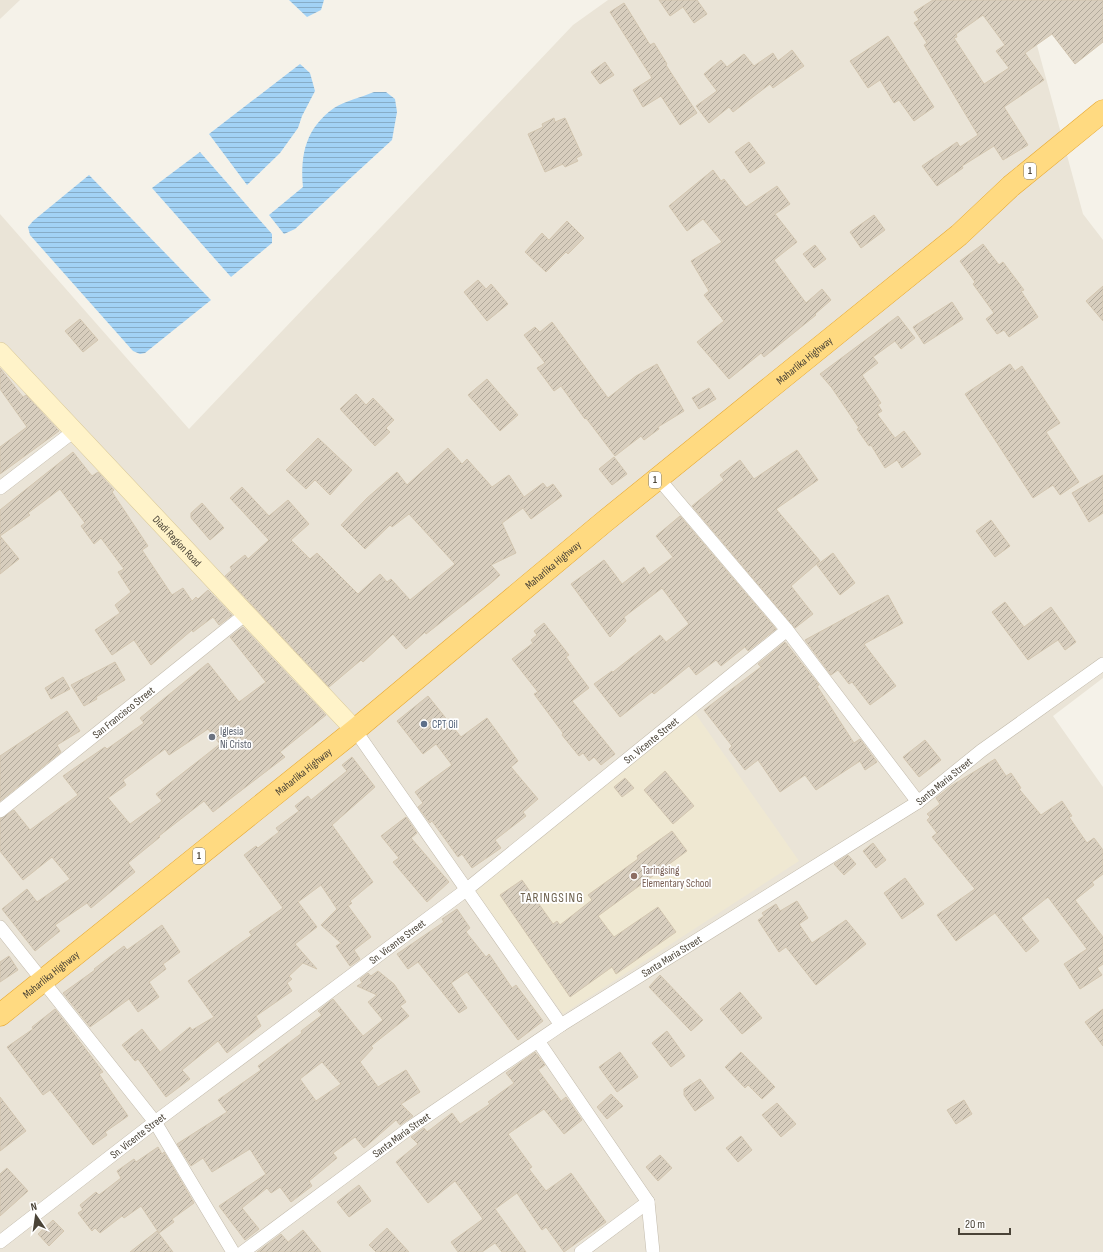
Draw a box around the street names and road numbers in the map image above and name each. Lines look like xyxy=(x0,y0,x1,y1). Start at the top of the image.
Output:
road number: 1 xyxy=(1024,163,1036,179)
street label: Maharlika Highway xyxy=(773,333,835,387)
road number: 1 xyxy=(649,472,661,488)
street label: Diadi Region Road xyxy=(150,513,205,569)
street label: Maharlika Highway xyxy=(522,537,584,592)
street label: San Francisco Street xyxy=(90,683,157,741)
street label: Sn. Vicente Street xyxy=(621,714,681,766)
street label: Maharlika Highway xyxy=(272,744,335,798)
street label: Santa Maria Street xyxy=(913,754,975,808)
road number: 1 xyxy=(193,848,205,864)
street label: Sn. Vicente Street xyxy=(366,916,428,967)
street label: Santa Maria Street xyxy=(639,932,704,980)
street label: Maharlika Highway xyxy=(20,947,82,1001)
street label: Santa Maria Street xyxy=(370,1109,433,1160)
street label: Sn. Vicente Street xyxy=(107,1110,168,1161)

